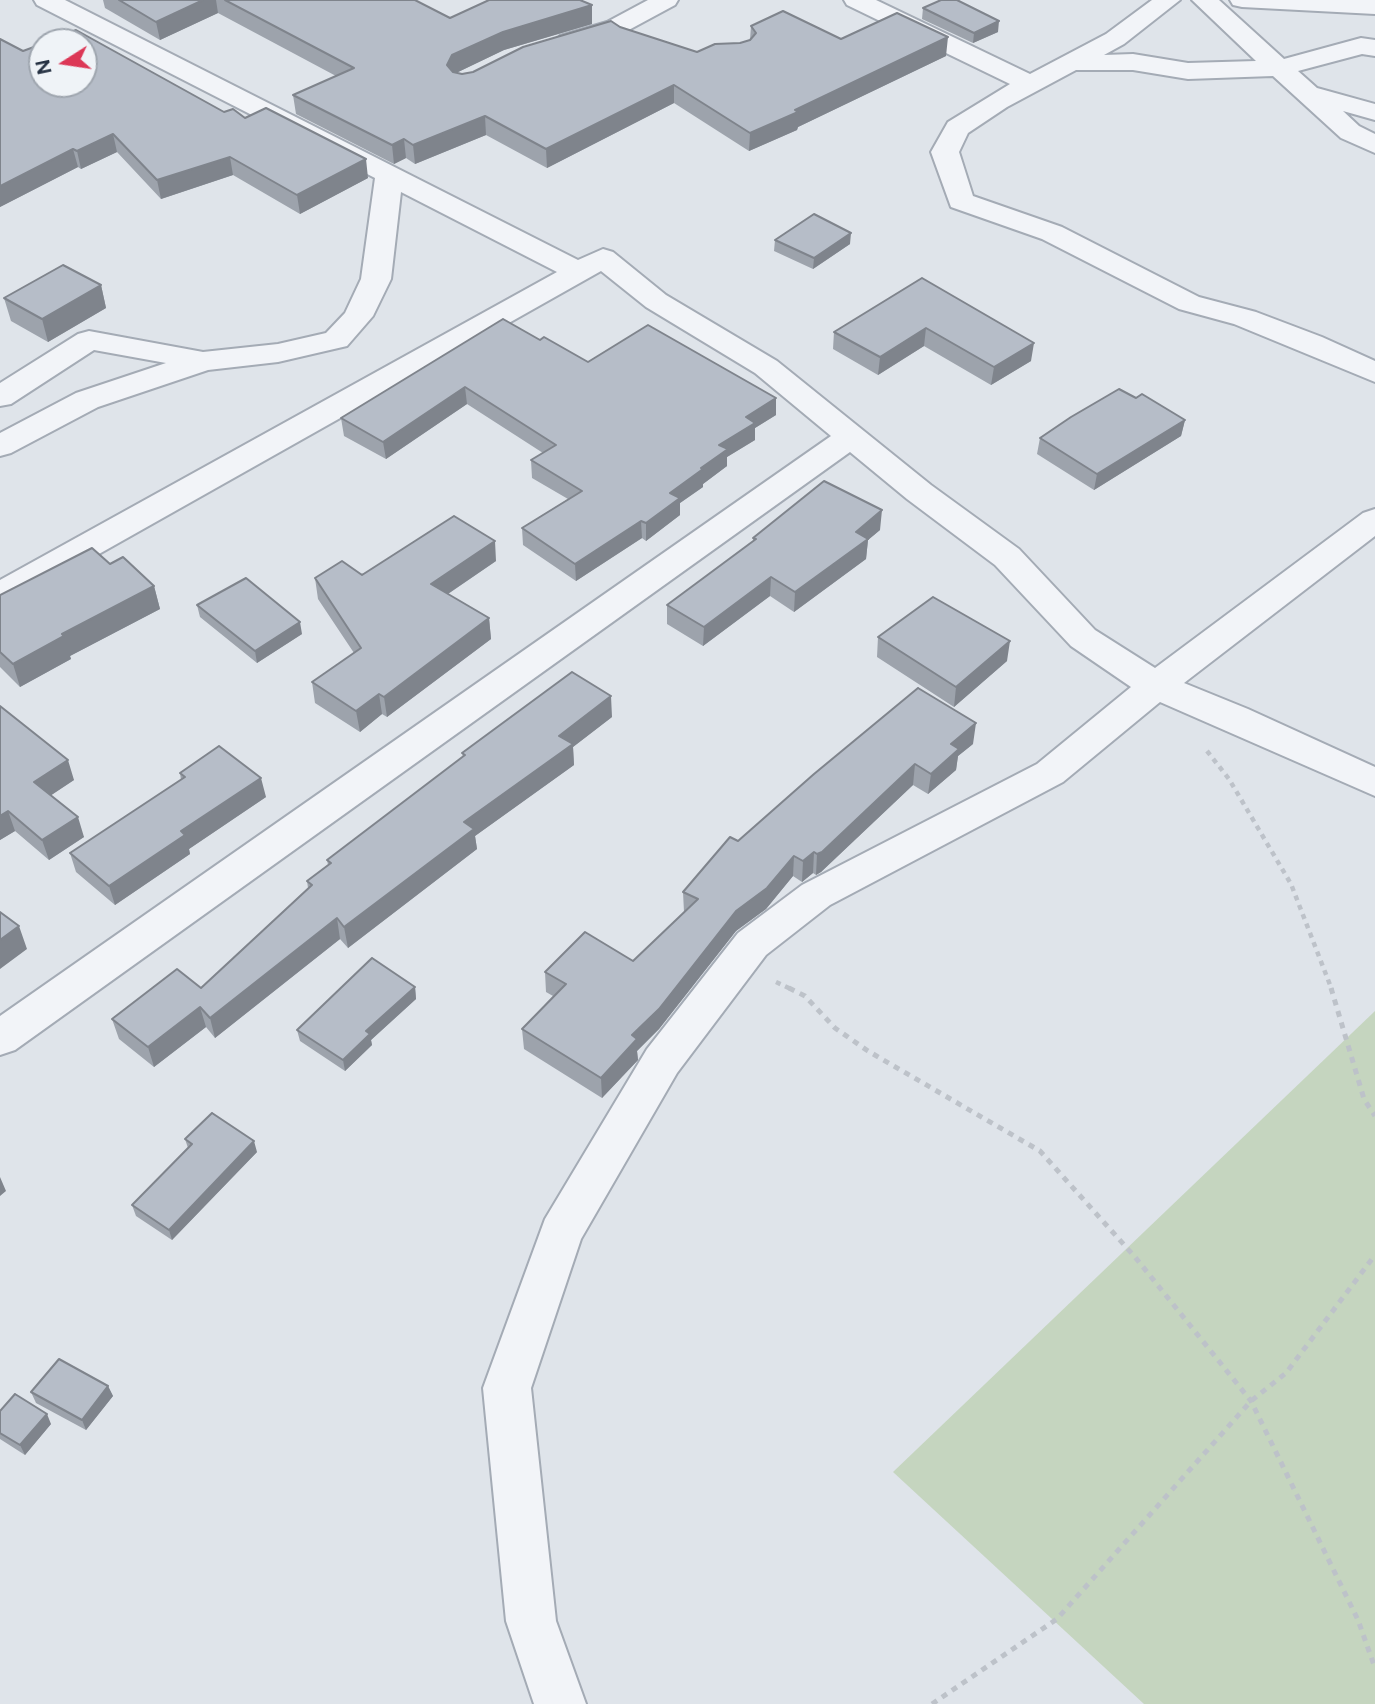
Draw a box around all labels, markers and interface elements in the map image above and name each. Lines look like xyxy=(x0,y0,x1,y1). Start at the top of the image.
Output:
north arrow xyxy=(28,28,98,98)
text: N xyxy=(31,57,57,77)

